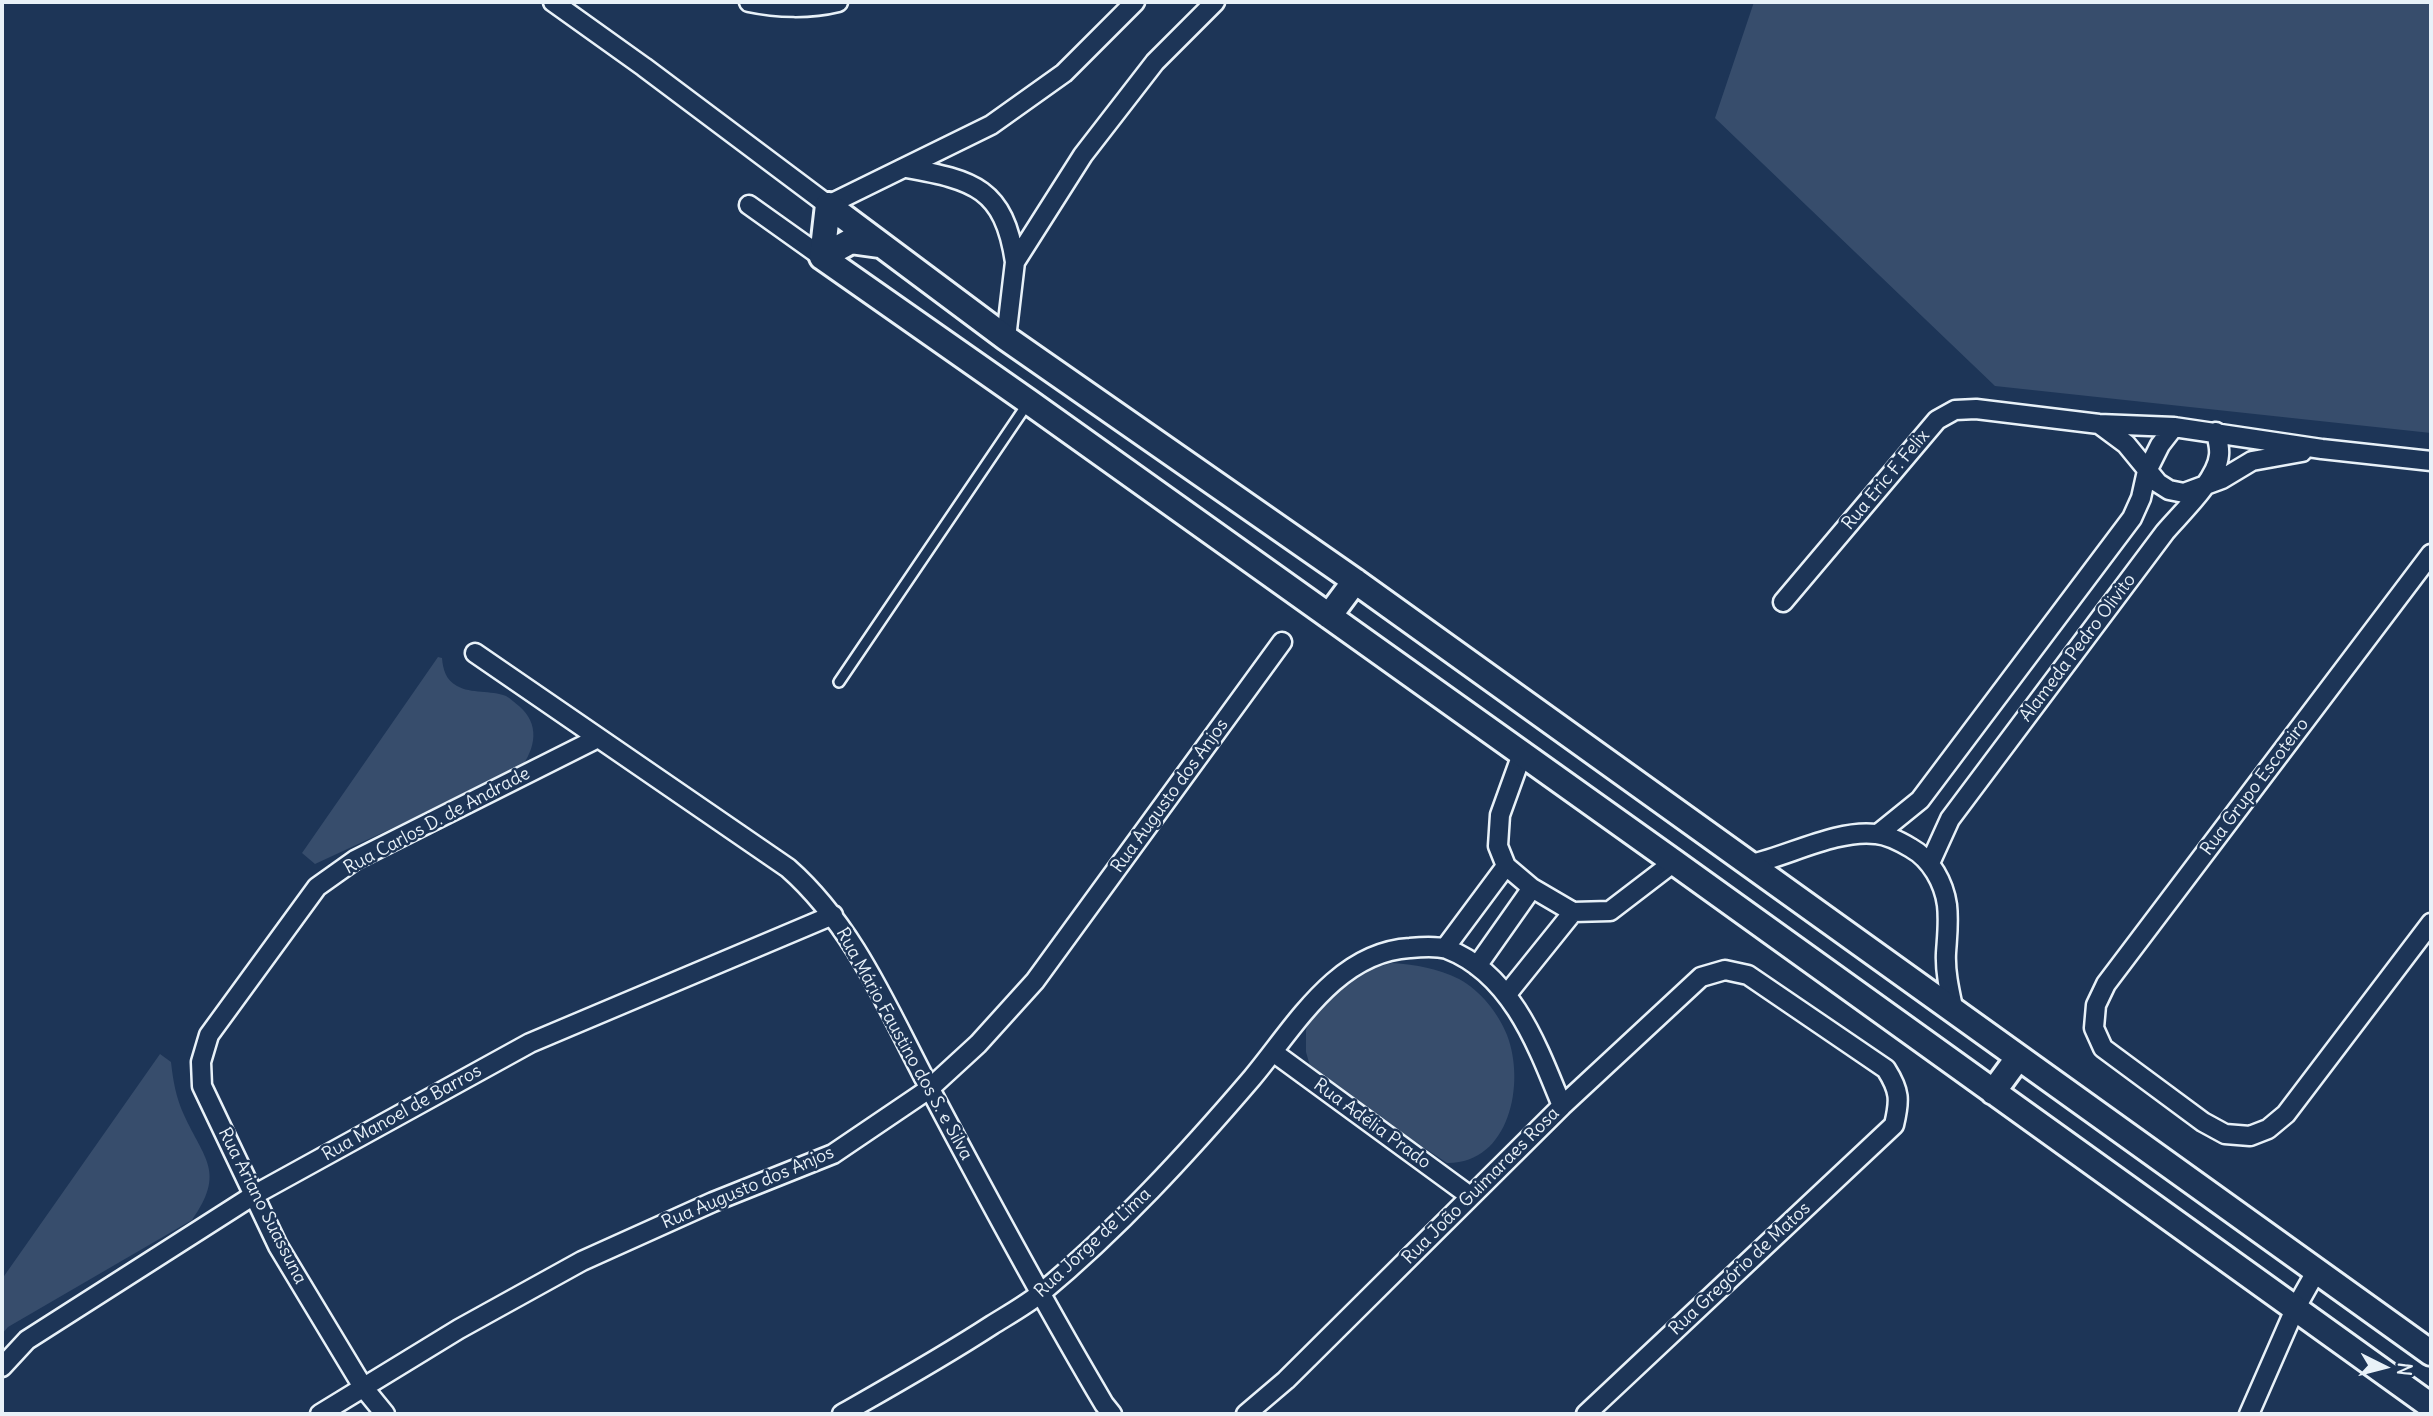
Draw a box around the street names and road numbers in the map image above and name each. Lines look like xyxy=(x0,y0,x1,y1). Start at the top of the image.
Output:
street label: Rua Eric F. Felix xyxy=(1838,426,1934,534)
street label: Alameda Pedro Olivito xyxy=(2015,570,2141,726)
street label: Rua Grupo Escoteiro xyxy=(2196,714,2314,860)
street label: Rua Augusto dos Anjos xyxy=(1107,715,1233,877)
street label: Rua Carlos D. de Andrade xyxy=(340,763,534,879)
street label: Rua Mário Faustino dos S. e Silva xyxy=(831,924,977,1164)
street label: Rua Manoel de Barros xyxy=(318,1060,486,1166)
street label: Rua Adélia Prado xyxy=(1309,1074,1435,1174)
street label: Rua João Guimaraes Rosa xyxy=(1398,1103,1564,1269)
street label: Rua Ariano Suassuna xyxy=(213,1124,311,1288)
street label: Rua Augusto dos Anjos xyxy=(659,1142,837,1234)
street label: Rua Jorge de Lima xyxy=(1030,1184,1156,1302)
street label: Rua Gregório de Matos xyxy=(1665,1198,1815,1340)

